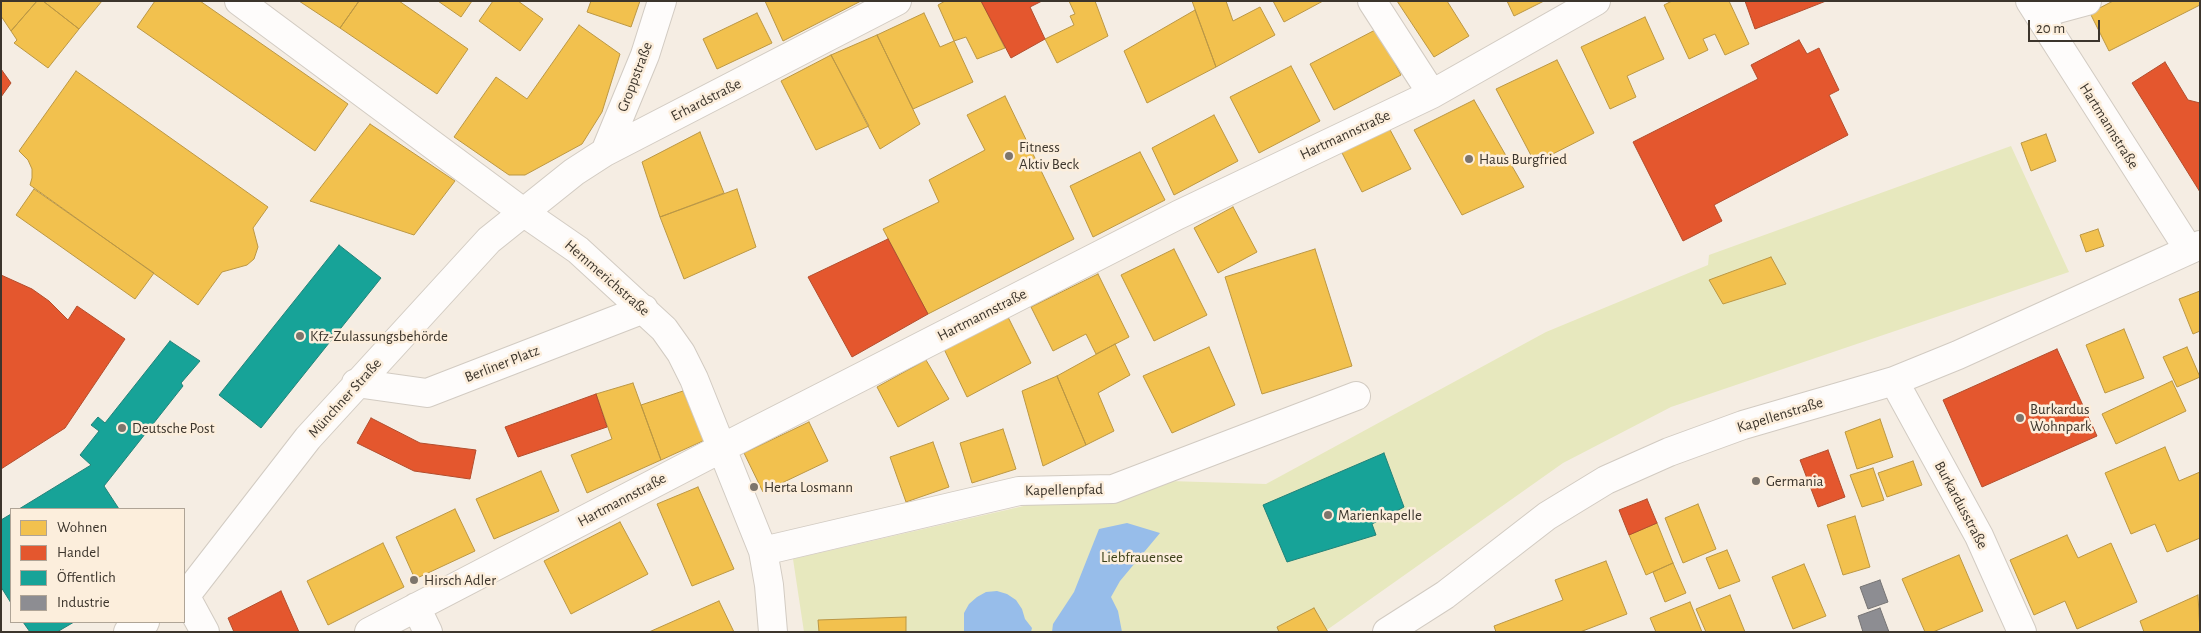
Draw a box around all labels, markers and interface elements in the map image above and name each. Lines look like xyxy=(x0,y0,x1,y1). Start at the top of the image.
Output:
scale bar xyxy=(2031,10,2104,42)
text: 20 m xyxy=(2036,21,2065,36)
street label: Groppstraße xyxy=(613,40,657,114)
street label: Erhardstraße xyxy=(668,75,744,125)
street label: Hartmannstraße xyxy=(2075,80,2143,172)
street label: Hartmannstraße xyxy=(1297,106,1393,164)
place label: Fitness Aktiv Beck xyxy=(1019,138,1079,173)
marker: Fitness Aktiv Beck xyxy=(1003,150,1015,162)
place label: Haus Burgfried xyxy=(1479,150,1567,168)
marker: Haus Burgfried xyxy=(1463,153,1475,165)
street label: Hemmerichstraße xyxy=(561,236,653,320)
street label: Hartmannstraße xyxy=(934,285,1030,345)
place label: Kfz-Zulassungsbehörde xyxy=(310,327,448,345)
marker: Kfz-Zulassungsbehörde xyxy=(294,330,306,342)
street label: Berliner Platz xyxy=(462,342,542,386)
street label: Münchner Straße xyxy=(305,354,385,442)
street label: Kapellenstraße xyxy=(1735,393,1825,437)
place label: Burkardus Wohnpark xyxy=(2030,400,2092,435)
marker: Burkardus Wohnpark xyxy=(2014,412,2026,424)
place label: Deutsche Post xyxy=(132,419,214,437)
marker: Deutsche Post xyxy=(116,422,128,434)
street label: Burkardusstraße xyxy=(1930,458,1992,552)
street label: Hartmannstraße xyxy=(575,469,669,531)
place label: Germania xyxy=(1766,472,1824,490)
marker: Germania xyxy=(1750,475,1762,487)
place label: Herta Losmann xyxy=(764,478,853,496)
street label: Kapellenpfad xyxy=(1025,480,1103,500)
marker: Herta Losmann xyxy=(748,481,760,493)
place label: Marienkapelle xyxy=(1338,506,1422,524)
legend xyxy=(10,508,185,623)
marker: Marienkapelle xyxy=(1322,509,1334,521)
text: Wohnen xyxy=(57,520,107,535)
text: Handel xyxy=(57,545,100,560)
park label: Liebfrauensee xyxy=(1101,548,1183,566)
text: Öffentlich xyxy=(57,570,116,585)
place label: Hirsch Adler xyxy=(424,571,496,589)
marker: Hirsch Adler xyxy=(408,574,420,586)
text: Industrie xyxy=(57,595,110,610)

